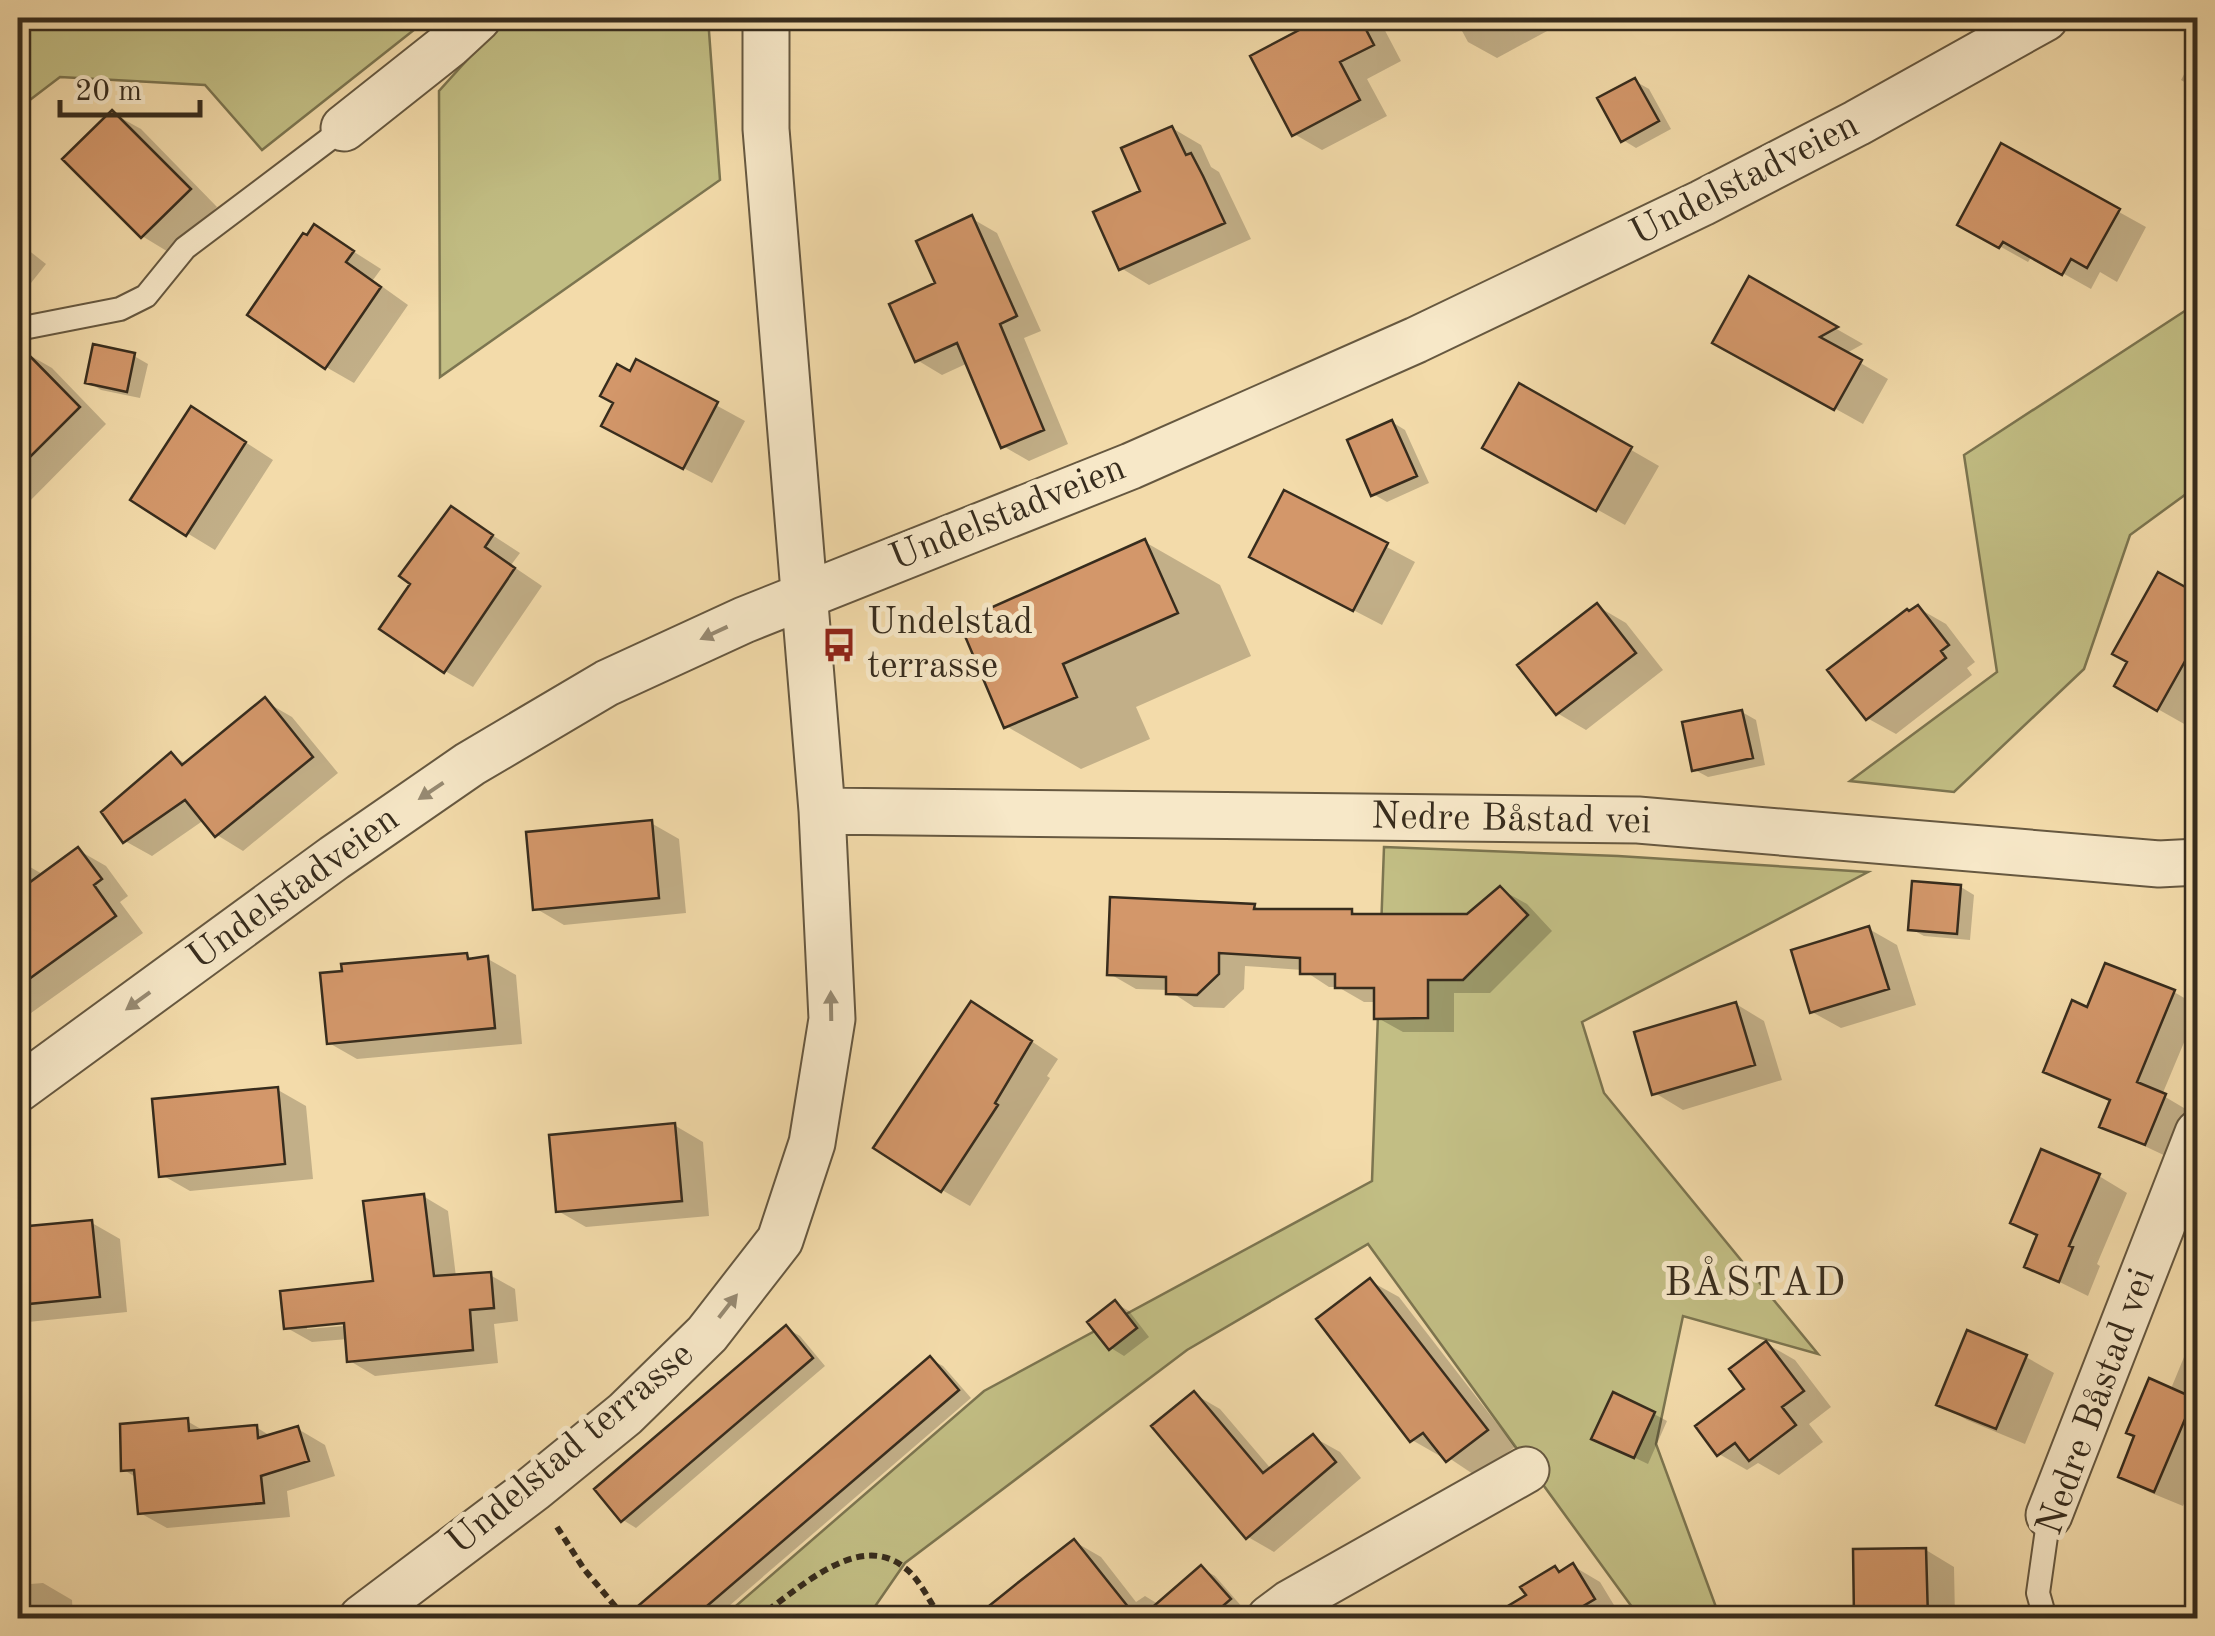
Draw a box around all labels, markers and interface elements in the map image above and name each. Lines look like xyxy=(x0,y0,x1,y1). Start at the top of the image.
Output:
scale bar xyxy=(60,55,200,117)
text: 20 m xyxy=(75,77,142,107)
street label: Undelstadveien xyxy=(1625,106,1865,254)
street label: Undelstadveien xyxy=(885,450,1131,578)
place label: Undelstad terrasse xyxy=(867,604,1033,686)
one-way arrow xyxy=(699,625,728,642)
bus stop icon: Undelstad terrasse xyxy=(820,626,858,664)
one-way arrow xyxy=(417,781,444,800)
street label: Nedre Båstad vei xyxy=(1371,799,1651,841)
street label: Undelstadveien xyxy=(182,800,406,978)
one-way arrow xyxy=(822,989,838,1021)
one-way arrow xyxy=(125,991,152,1011)
district label: BÅSTAD xyxy=(1664,1256,1848,1305)
street label: Nedre Båstad vei xyxy=(2031,1264,2163,1540)
one-way arrow xyxy=(718,1293,738,1319)
street label: Undelstad terrasse xyxy=(441,1335,701,1563)

